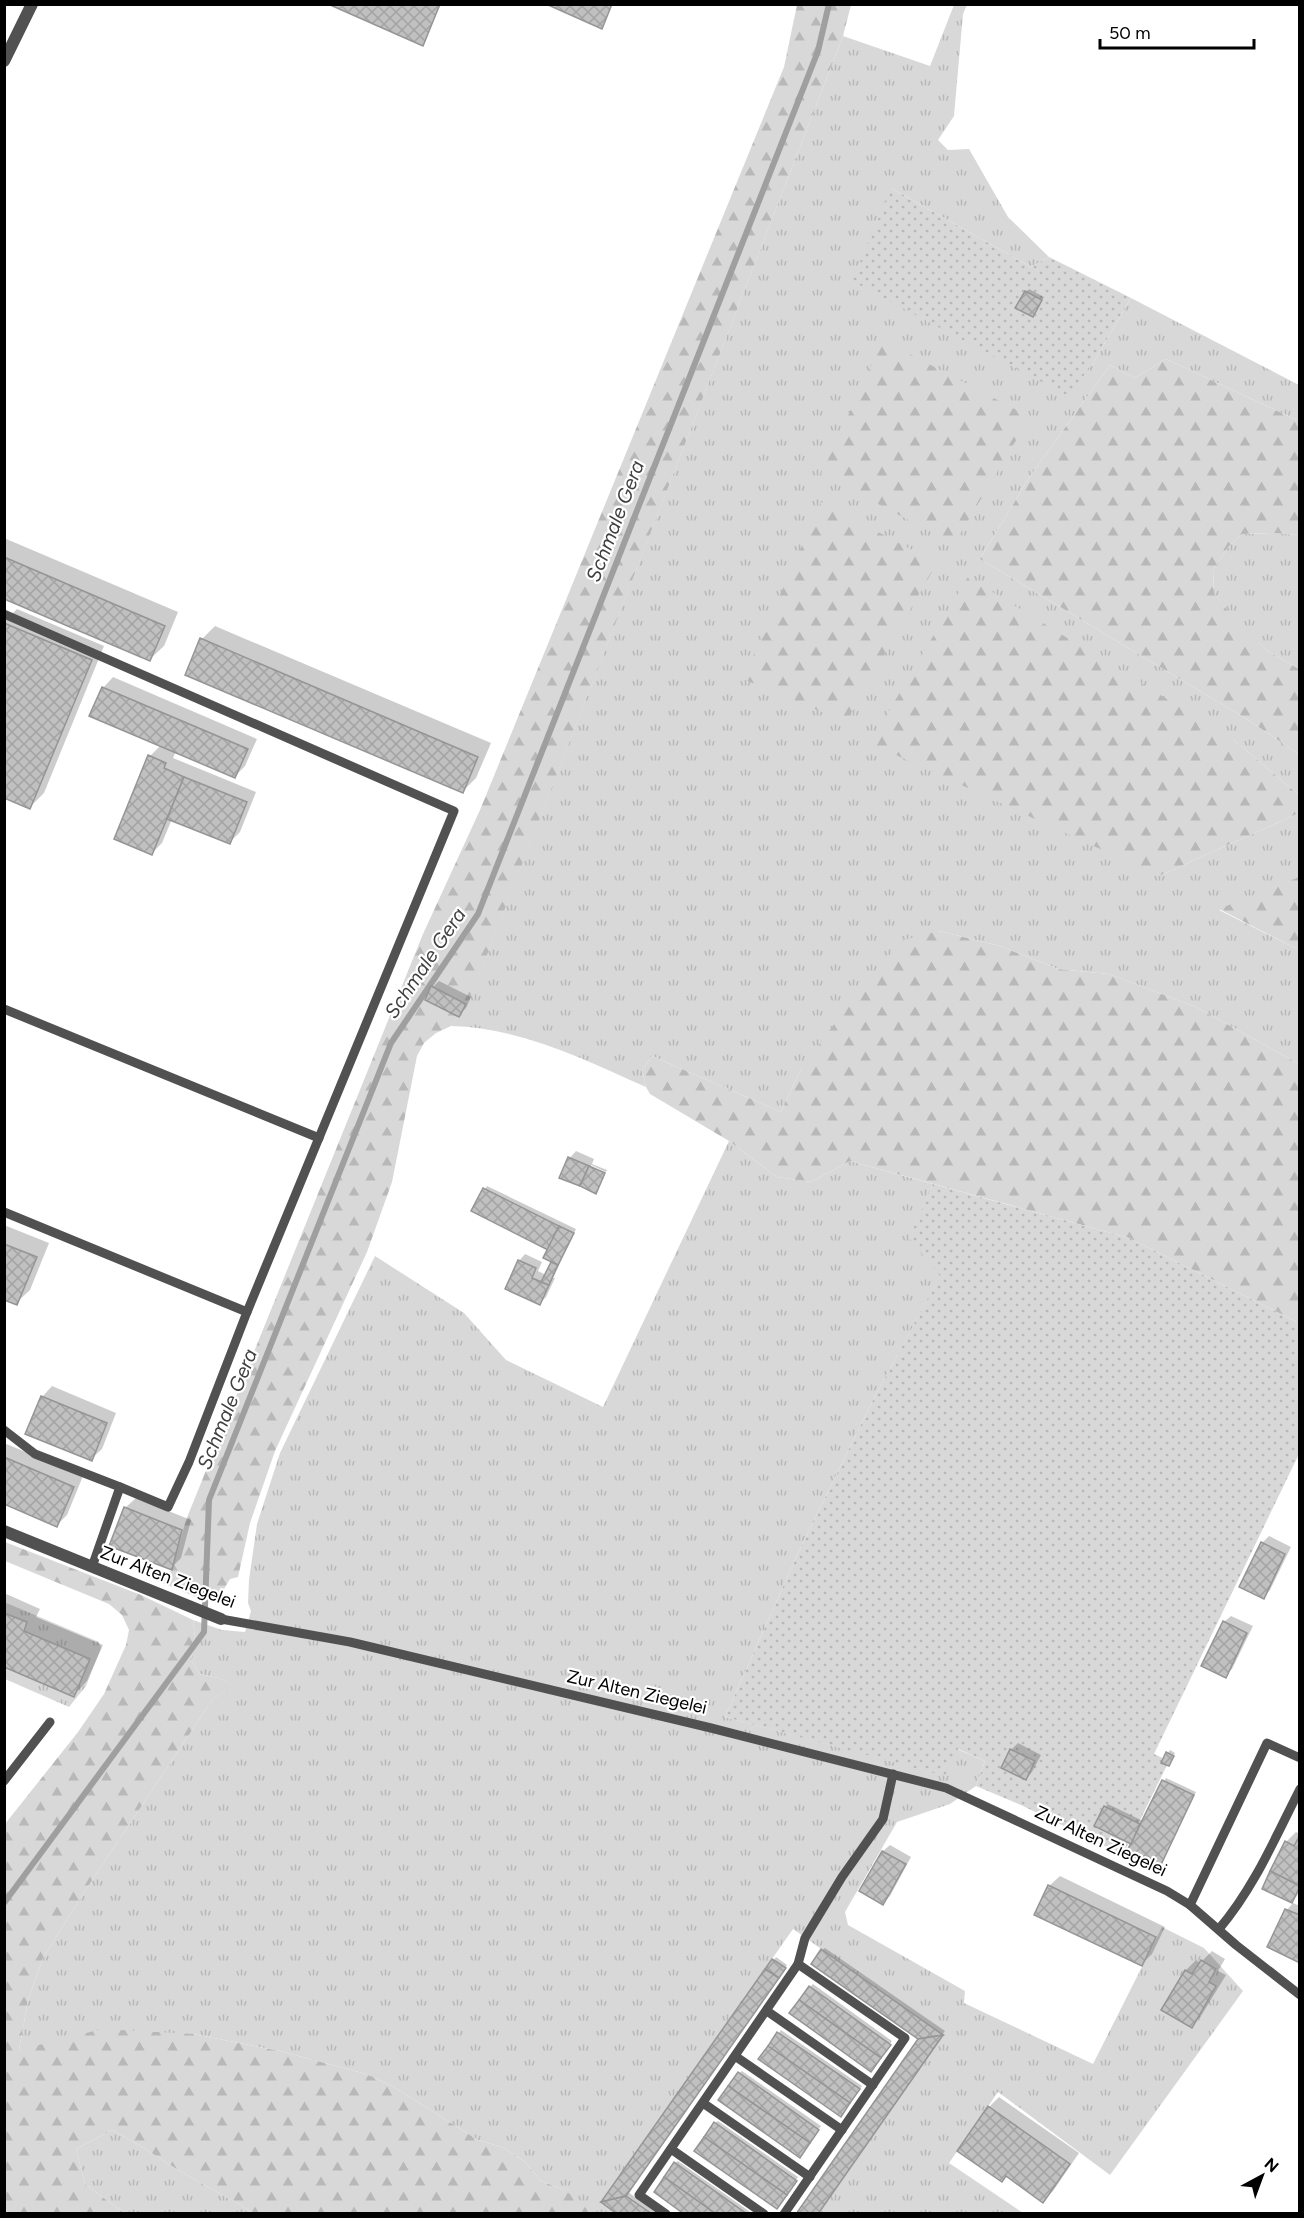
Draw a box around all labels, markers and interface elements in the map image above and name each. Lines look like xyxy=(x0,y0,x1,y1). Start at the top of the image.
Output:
scale bar xyxy=(1100,12,1254,50)
text: 50 m xyxy=(1109,22,1151,44)
water label: Schmale Gera xyxy=(581,457,649,585)
water label: Schmale Gera xyxy=(379,903,471,1023)
water label: Schmale Gera xyxy=(192,1345,262,1473)
street label: Zur Alten Ziegelei xyxy=(97,1541,239,1613)
street label: Zur Alten Ziegelei xyxy=(565,1665,709,1719)
street label: Zur Alten Ziegelei xyxy=(1031,1801,1171,1881)
north arrow xyxy=(1232,2146,1292,2206)
text: N xyxy=(1261,2154,1282,2176)

